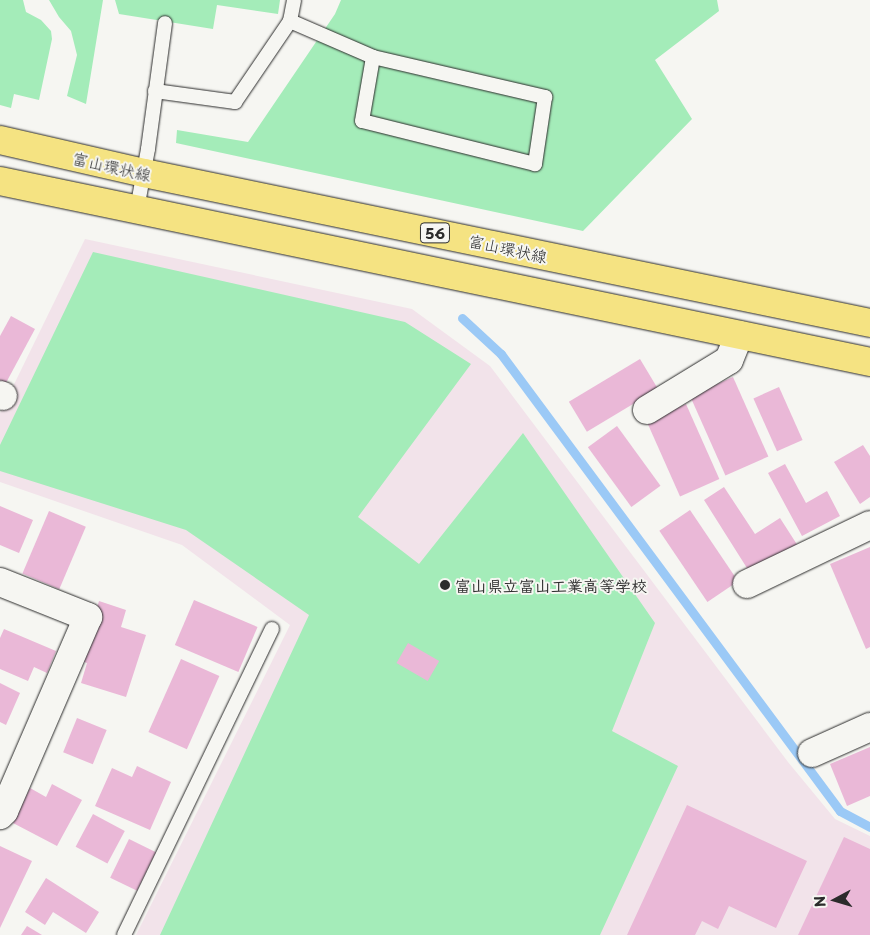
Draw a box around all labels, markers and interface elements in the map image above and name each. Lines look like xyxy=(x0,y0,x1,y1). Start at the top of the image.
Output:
street label: 富山環状線 xyxy=(71,148,153,184)
road number: 56 xyxy=(419,220,451,246)
street label: 富山環状線 xyxy=(467,230,549,266)
place label: 富山県立富山工業高等学校 xyxy=(455,575,647,595)
marker: 富山県立富山工業高等学校 xyxy=(439,579,451,591)
north arrow xyxy=(810,875,860,925)
text: N xyxy=(809,895,831,908)

